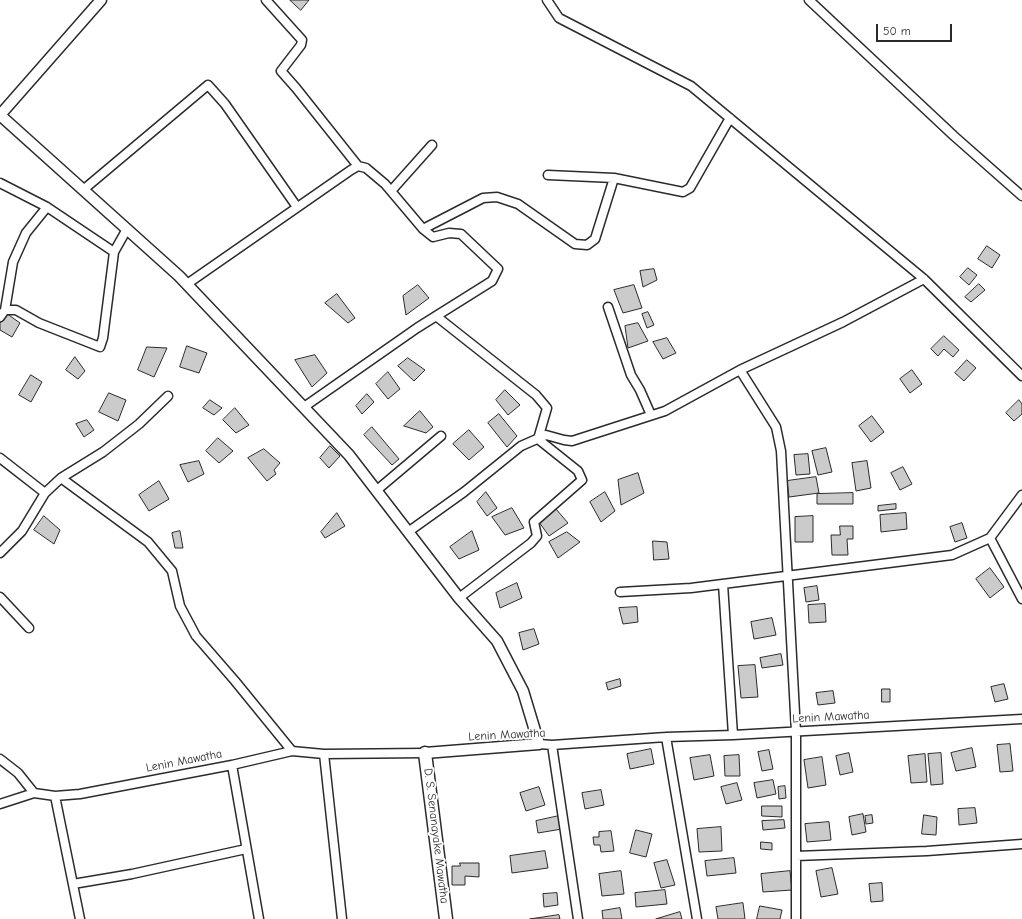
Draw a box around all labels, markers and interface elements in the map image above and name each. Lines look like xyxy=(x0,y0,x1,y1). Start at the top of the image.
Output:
scale bar xyxy=(878,16,954,42)
text: 50 m xyxy=(883,24,911,38)
street label: Lenin Mawatha xyxy=(792,708,870,726)
street label: Lenin Mawatha xyxy=(468,726,546,744)
street label: Lenin Mawatha xyxy=(145,747,223,775)
street label: D. S. Senanayake Mawatha xyxy=(421,768,451,904)

